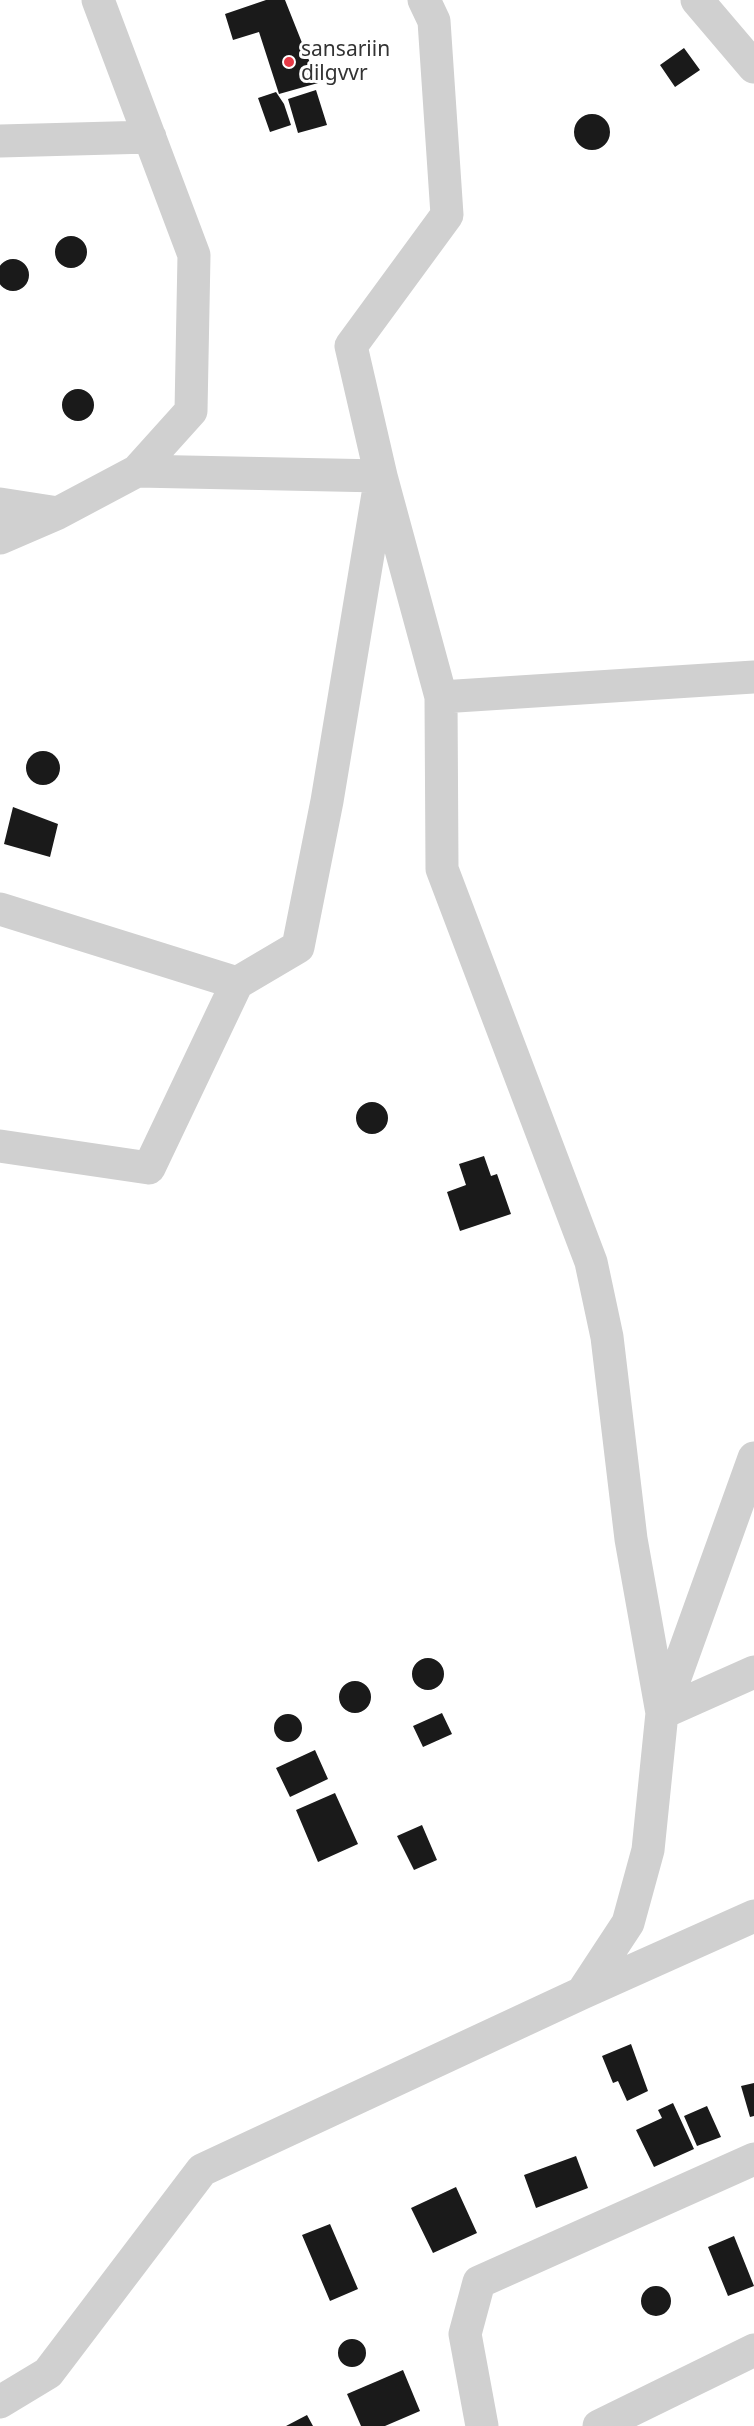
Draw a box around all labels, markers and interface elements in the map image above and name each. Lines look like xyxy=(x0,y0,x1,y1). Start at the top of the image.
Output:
place label: sansariin dilgvvr xyxy=(301,37,390,87)
marker: sansariin dilgvvr xyxy=(282,55,296,69)

